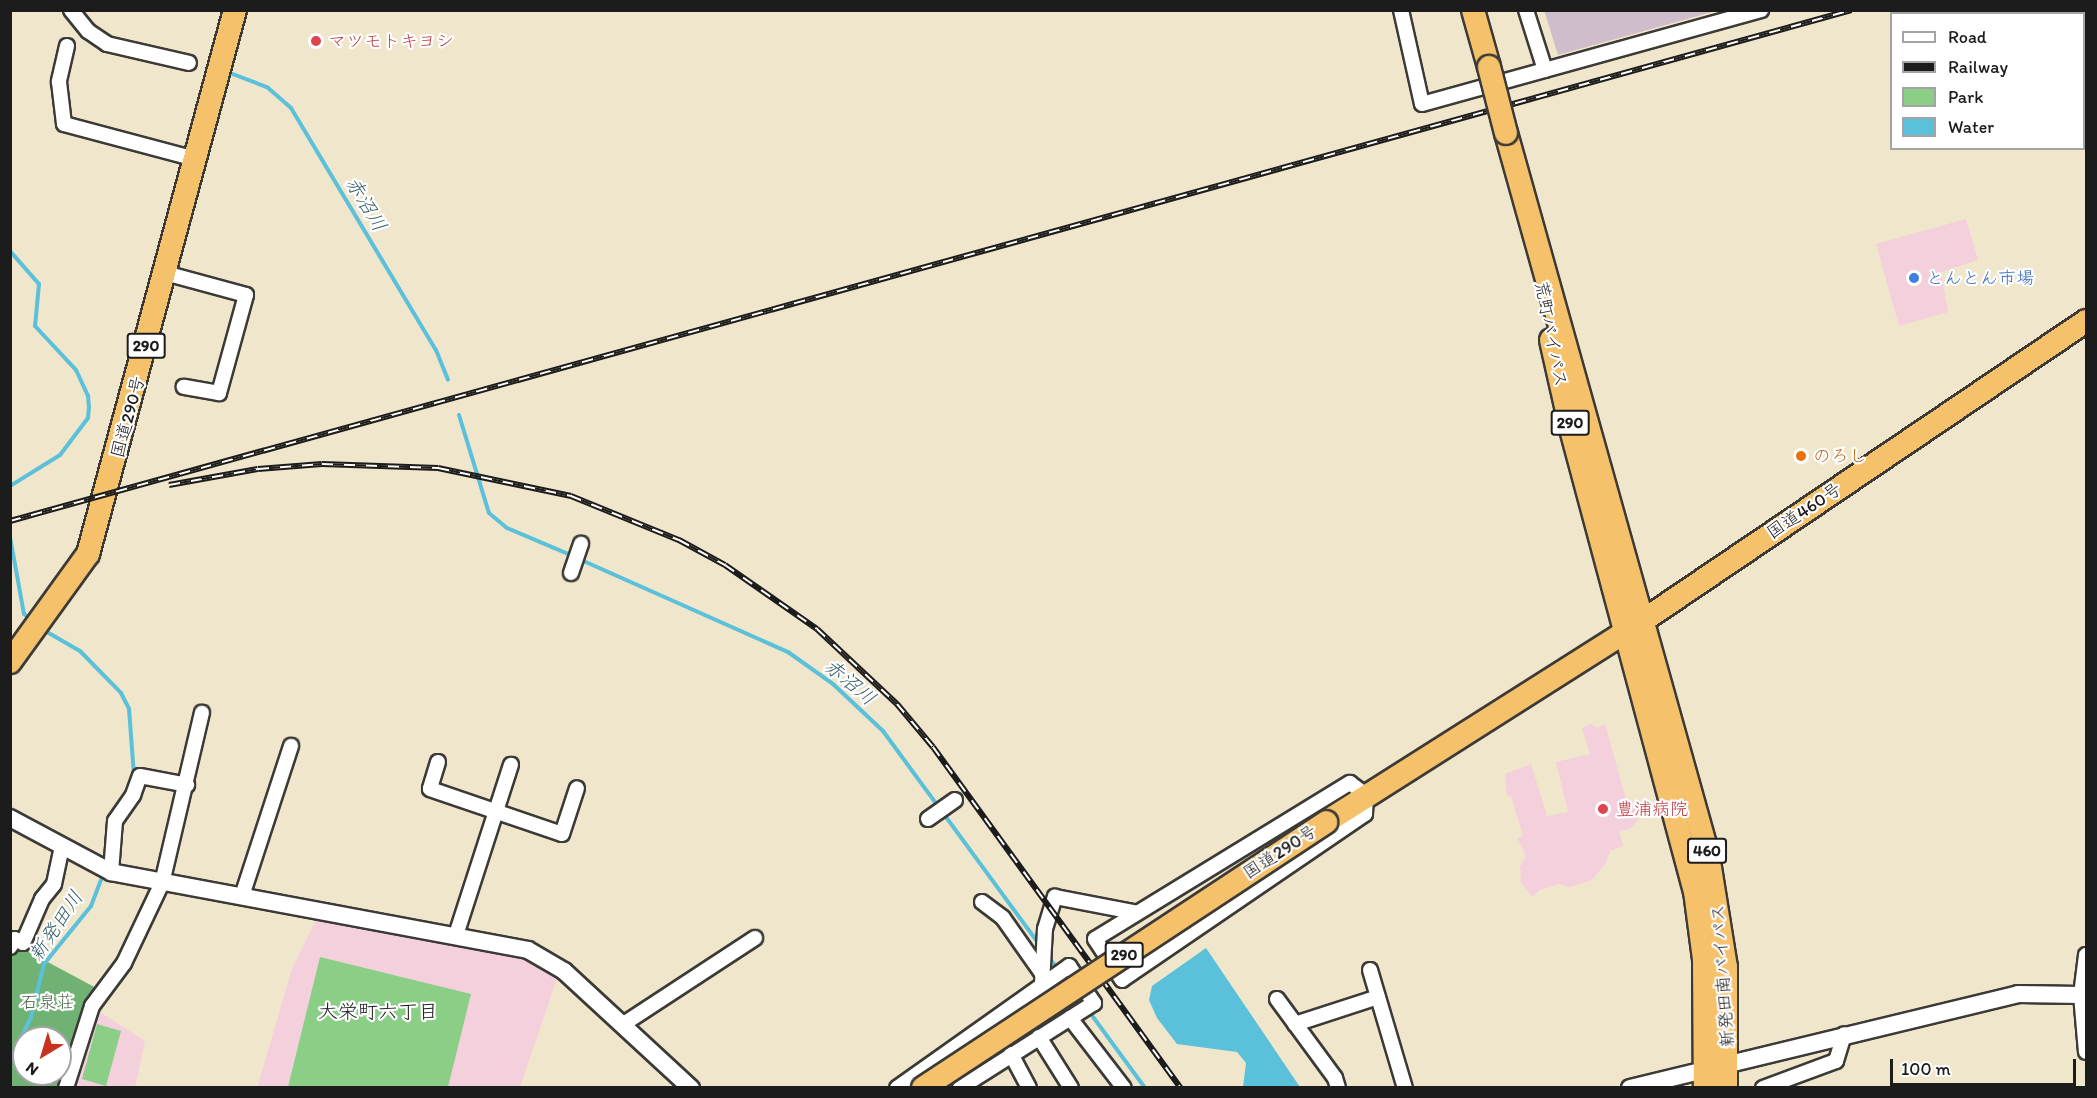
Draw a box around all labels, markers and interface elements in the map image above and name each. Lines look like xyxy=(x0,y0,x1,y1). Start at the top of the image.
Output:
legend xyxy=(1890,12,2085,150)
text: Road xyxy=(1948,26,1987,48)
place label: マツモトキヨシ xyxy=(328,30,454,52)
marker: マツモトキヨシ xyxy=(309,34,323,48)
text: Railway xyxy=(1948,56,2008,78)
text: Park xyxy=(1948,86,1983,108)
text: Water xyxy=(1948,116,1994,138)
water label: 赤沼川 xyxy=(340,172,392,236)
place label: とんとん市場 xyxy=(1926,267,2034,289)
marker: とんとん市場 xyxy=(1907,271,1921,285)
street label: 荒町バイパス xyxy=(1530,279,1572,389)
road number: 290 xyxy=(126,333,166,359)
street label: 国道290号 xyxy=(107,374,149,460)
road number: 290 xyxy=(1550,410,1590,436)
place label: のろし xyxy=(1813,445,1867,467)
marker: のろし xyxy=(1794,449,1808,463)
street label: 国道460号 xyxy=(1763,478,1845,544)
water label: 赤沼川 xyxy=(819,654,881,710)
place label: 豊浦病院 xyxy=(1616,798,1688,820)
marker: 豊浦病院 xyxy=(1594,800,1612,818)
street label: 国道290号 xyxy=(1239,820,1321,884)
road number: 460 xyxy=(1686,838,1728,864)
water label: 新発田川 xyxy=(24,886,88,966)
street label: 新発田南バイパス xyxy=(1707,903,1739,1049)
road number: 290 xyxy=(1104,942,1144,968)
park label: 石泉荘 xyxy=(20,991,74,1013)
district label: 大栄町六丁目 xyxy=(318,999,438,1023)
north arrow xyxy=(12,1026,72,1086)
scale bar xyxy=(1893,1047,2079,1085)
text: N xyxy=(22,1058,42,1080)
text: 100 m xyxy=(1901,1058,1951,1080)

